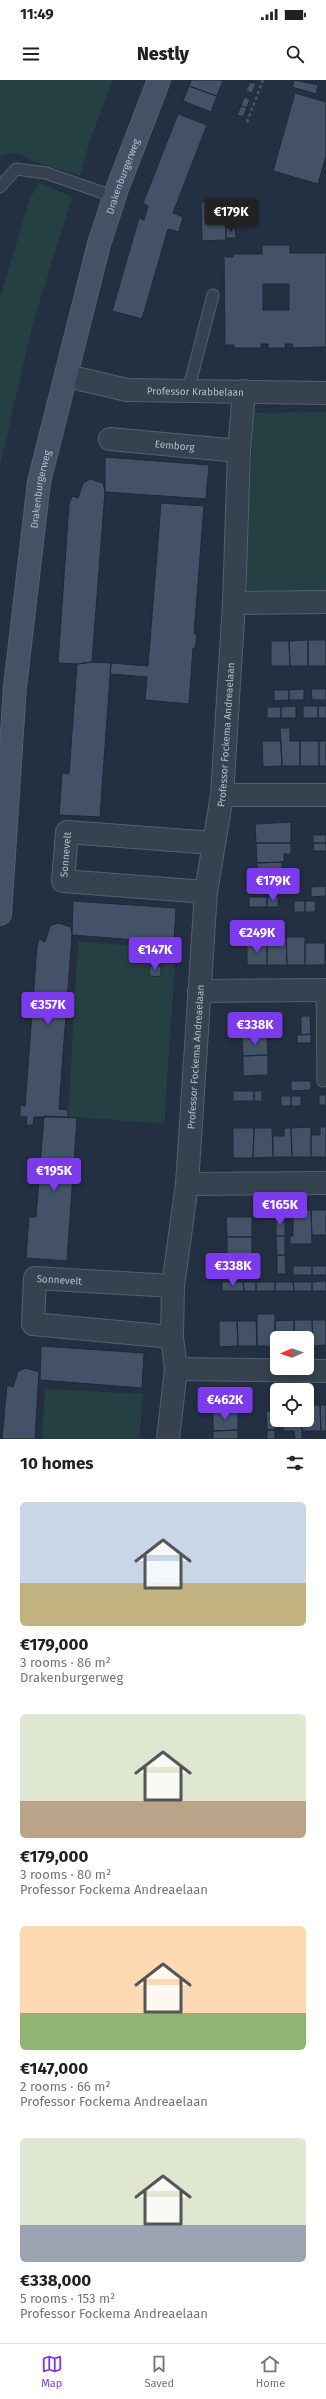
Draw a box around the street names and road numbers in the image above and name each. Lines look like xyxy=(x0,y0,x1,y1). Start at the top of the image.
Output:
street label: Drakenburgerweg xyxy=(104,137,143,216)
street label: Professor Krabbelaan xyxy=(147,385,244,399)
street label: Eemborg xyxy=(154,438,196,454)
street label: Drakenburgerweg xyxy=(29,448,54,529)
street label: Professor Fockema Andreaelaan xyxy=(215,662,237,808)
street label: Sonnevelt xyxy=(58,831,74,878)
street label: Professor Fockema Andreaelaan xyxy=(186,984,207,1130)
street label: Sonnevelt xyxy=(36,1273,83,1288)

